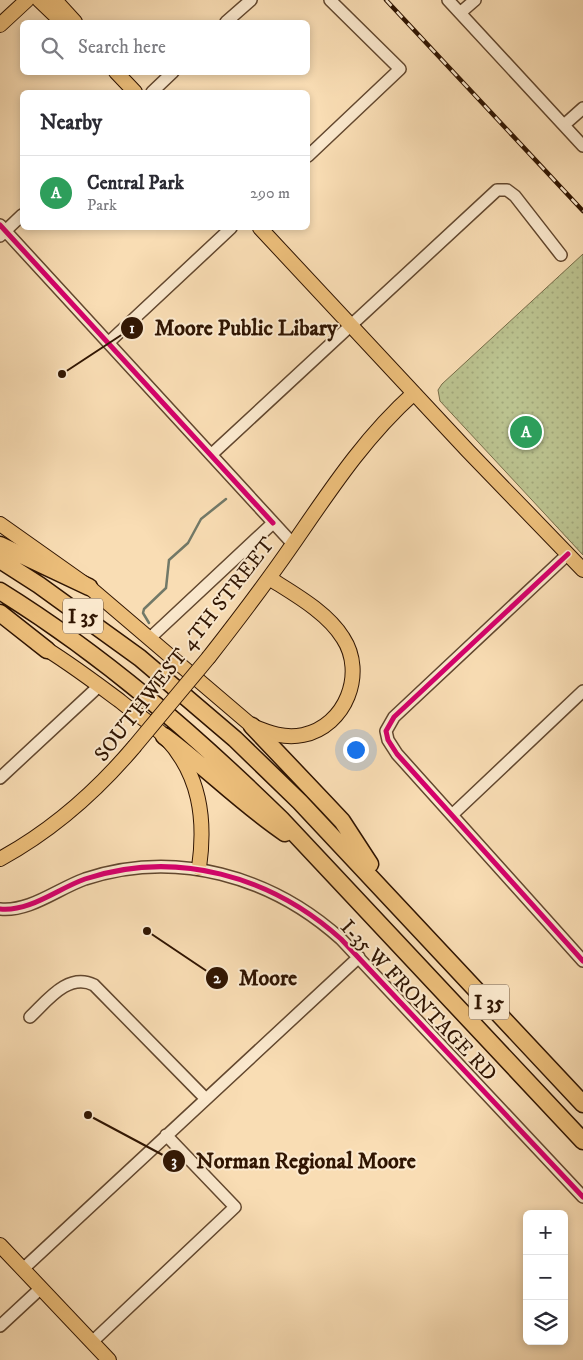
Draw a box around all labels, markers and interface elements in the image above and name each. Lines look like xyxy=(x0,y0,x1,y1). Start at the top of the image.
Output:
search box xyxy=(20,20,310,75)
icon: search xyxy=(38,34,66,62)
text: Search here xyxy=(78,36,166,59)
text: Nearby xyxy=(40,110,102,136)
text: Central Park xyxy=(87,172,184,195)
text: A xyxy=(51,183,61,203)
text: 290 m xyxy=(250,183,290,203)
text: Park xyxy=(87,195,117,215)
callout: Moore Public Libary xyxy=(120,309,348,346)
text: Moore Public Libary xyxy=(155,315,338,342)
text: 1 xyxy=(129,319,135,338)
pin: A xyxy=(510,413,542,451)
street label: SOUTHWEST 4TH STREET xyxy=(89,532,281,767)
road number: I 35 xyxy=(63,598,103,634)
your location xyxy=(343,737,369,763)
street label: I-35 W FRONTAGE RD xyxy=(334,915,502,1087)
callout: Moore xyxy=(204,959,308,996)
text: Moore xyxy=(239,965,297,992)
text: 2 xyxy=(213,969,221,988)
road number: I 35 xyxy=(469,984,509,1020)
callout: Norman Regional Moore xyxy=(162,1142,426,1179)
text: Norman Regional Moore xyxy=(196,1148,416,1175)
text: 3 xyxy=(171,1152,177,1171)
map controls xyxy=(523,1210,568,1345)
button: + xyxy=(523,1210,568,1255)
button: − xyxy=(523,1255,568,1300)
button: layers xyxy=(523,1300,568,1345)

